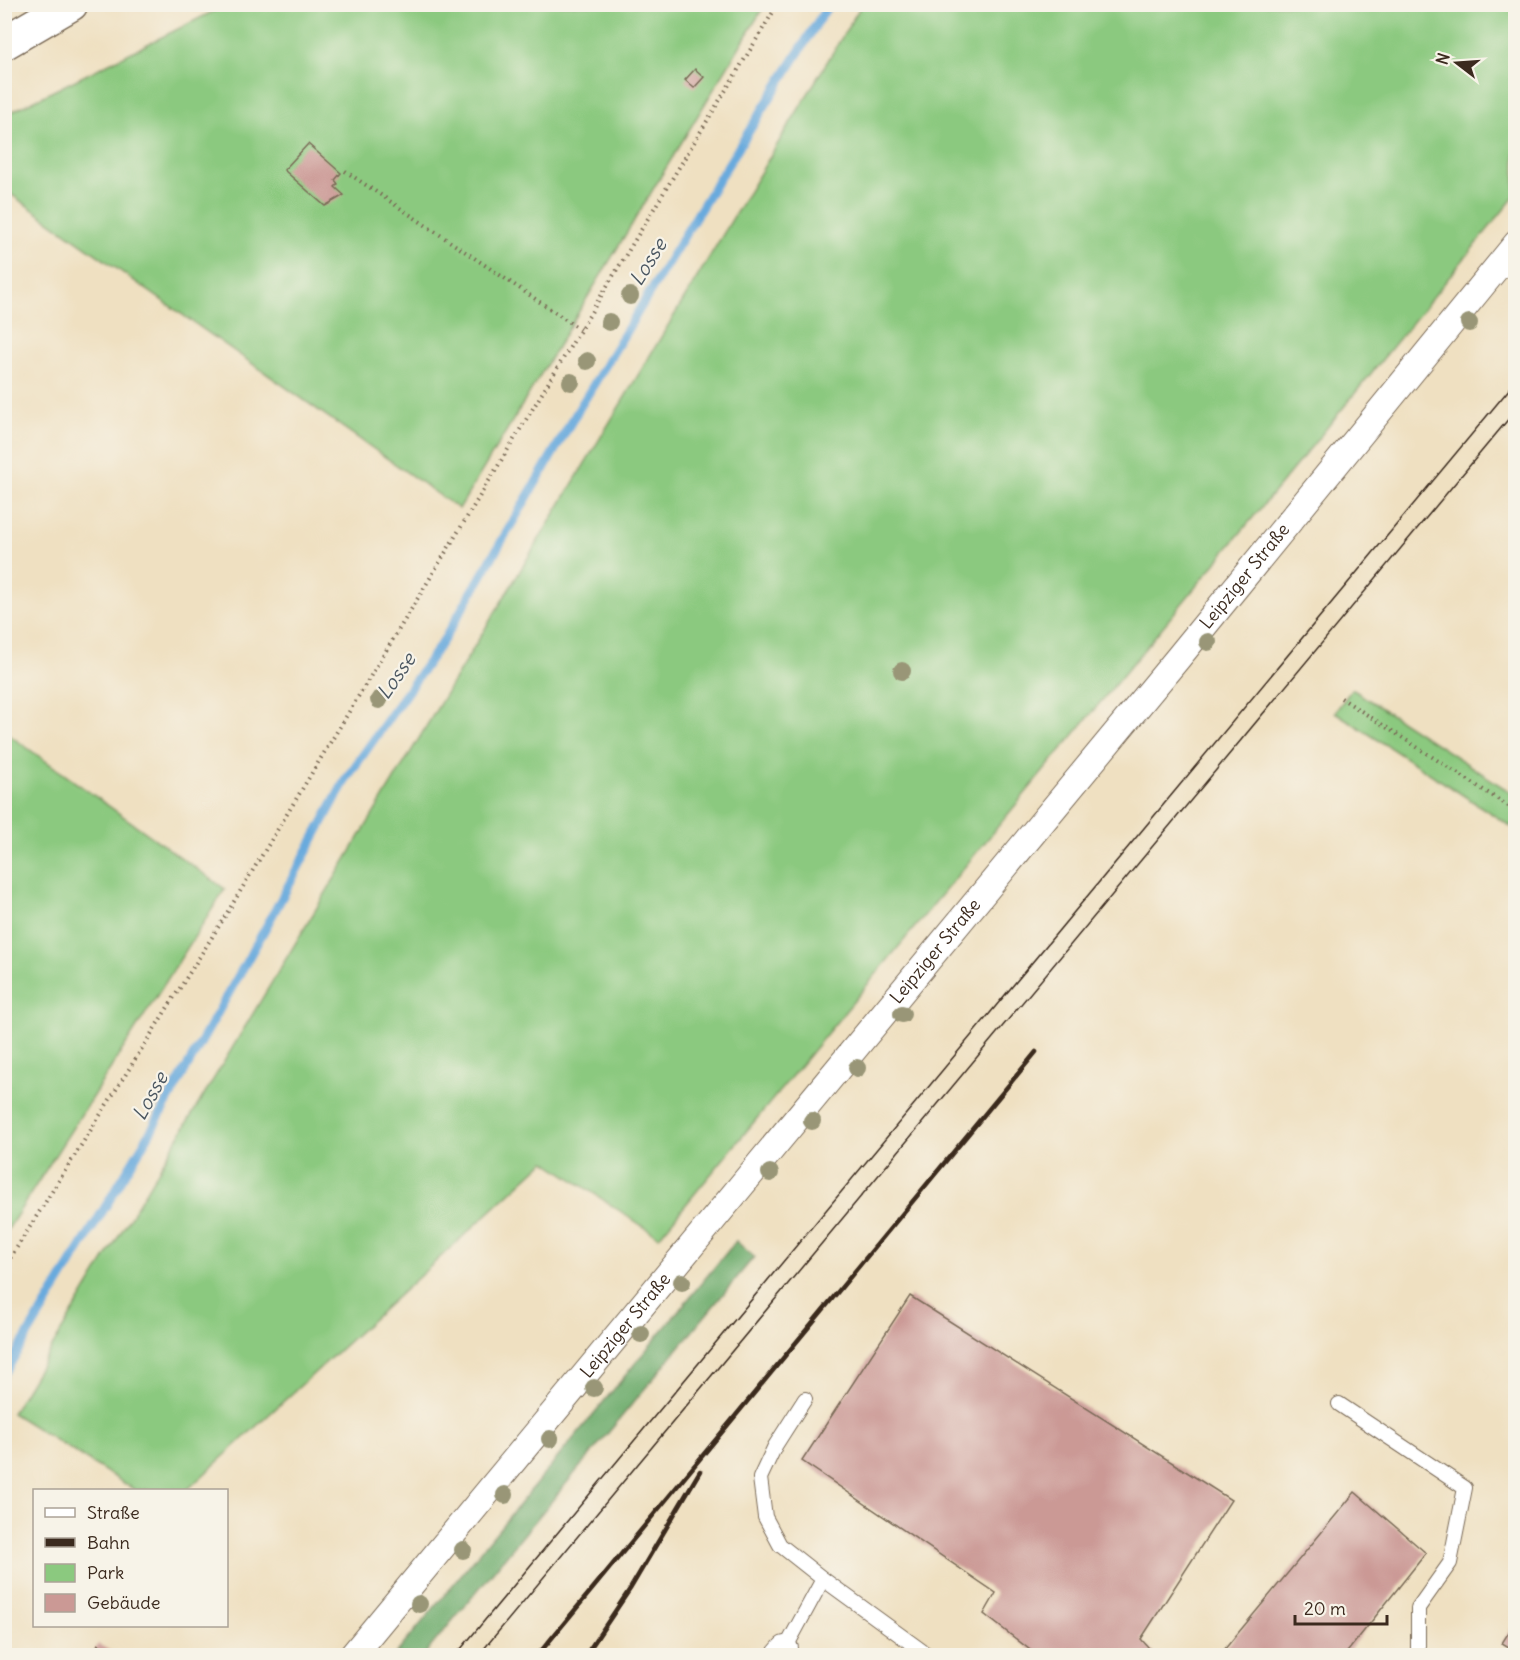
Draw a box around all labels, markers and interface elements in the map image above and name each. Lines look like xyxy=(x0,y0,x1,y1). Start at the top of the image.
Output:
north arrow xyxy=(1427,33,1487,93)
text: N xyxy=(1431,50,1454,67)
water label: Losse xyxy=(623,233,672,290)
street label: Leipziger Straße xyxy=(1194,518,1294,634)
water label: Losse xyxy=(371,647,421,704)
street label: Leipziger Straße xyxy=(885,893,985,1008)
water label: Losse xyxy=(126,1066,173,1124)
street label: Leipziger Straße xyxy=(575,1268,675,1383)
legend xyxy=(33,1489,228,1627)
text: Straße xyxy=(87,1501,140,1524)
text: Bahn xyxy=(87,1531,130,1554)
text: Park xyxy=(87,1561,124,1584)
scale bar xyxy=(1295,1588,1386,1626)
text: Gebäude xyxy=(87,1591,160,1614)
text: 20 m xyxy=(1304,1597,1346,1620)

